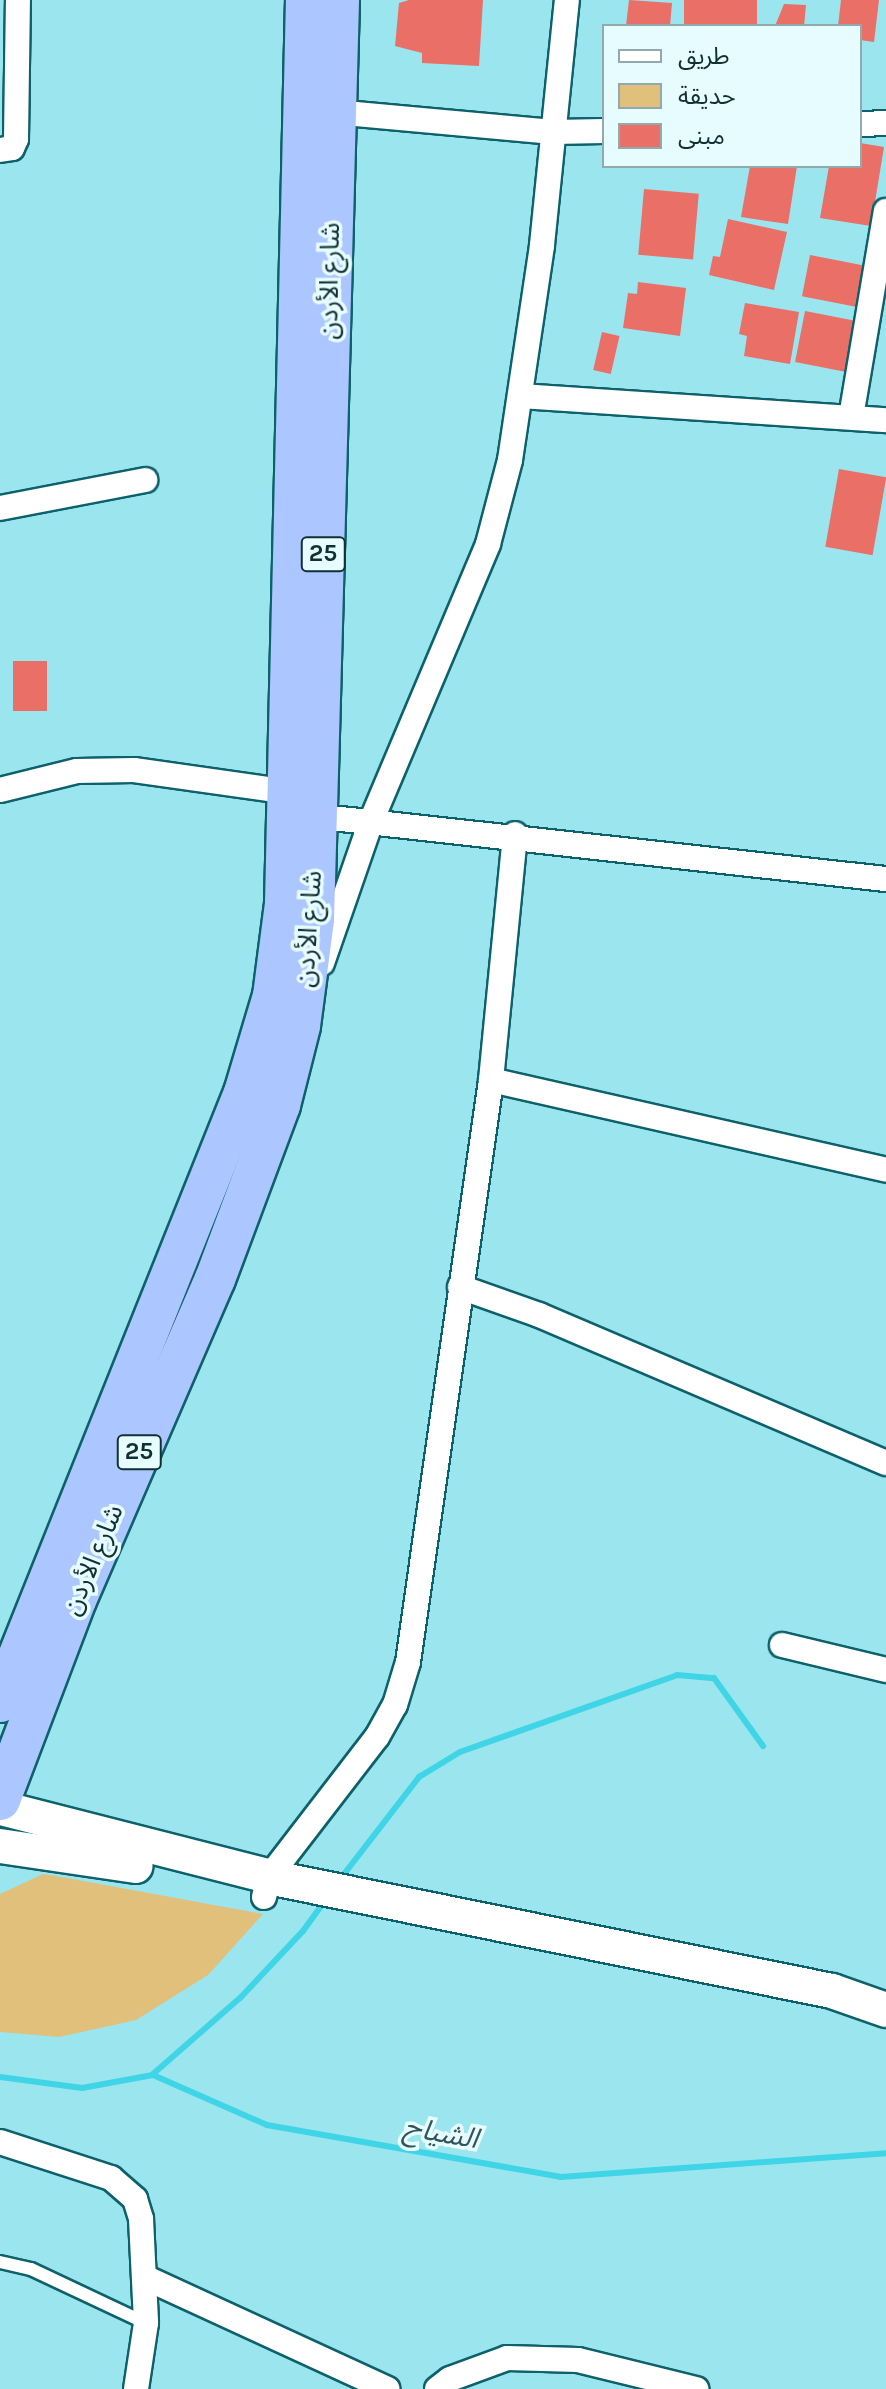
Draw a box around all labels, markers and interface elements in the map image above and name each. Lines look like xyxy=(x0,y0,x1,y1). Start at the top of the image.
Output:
legend xyxy=(602,24,862,168)
text: طريق xyxy=(678,42,730,70)
text: حديقة xyxy=(678,82,736,110)
text: مبنى xyxy=(678,122,725,150)
street label: شارع الأردن xyxy=(313,222,347,340)
road number: 25 xyxy=(299,534,347,574)
street label: شارع الأردن xyxy=(289,869,329,989)
road number: 25 xyxy=(115,1432,163,1472)
street label: شارع الأردن xyxy=(56,1500,130,1620)
water label: الشياح xyxy=(402,2110,480,2156)

